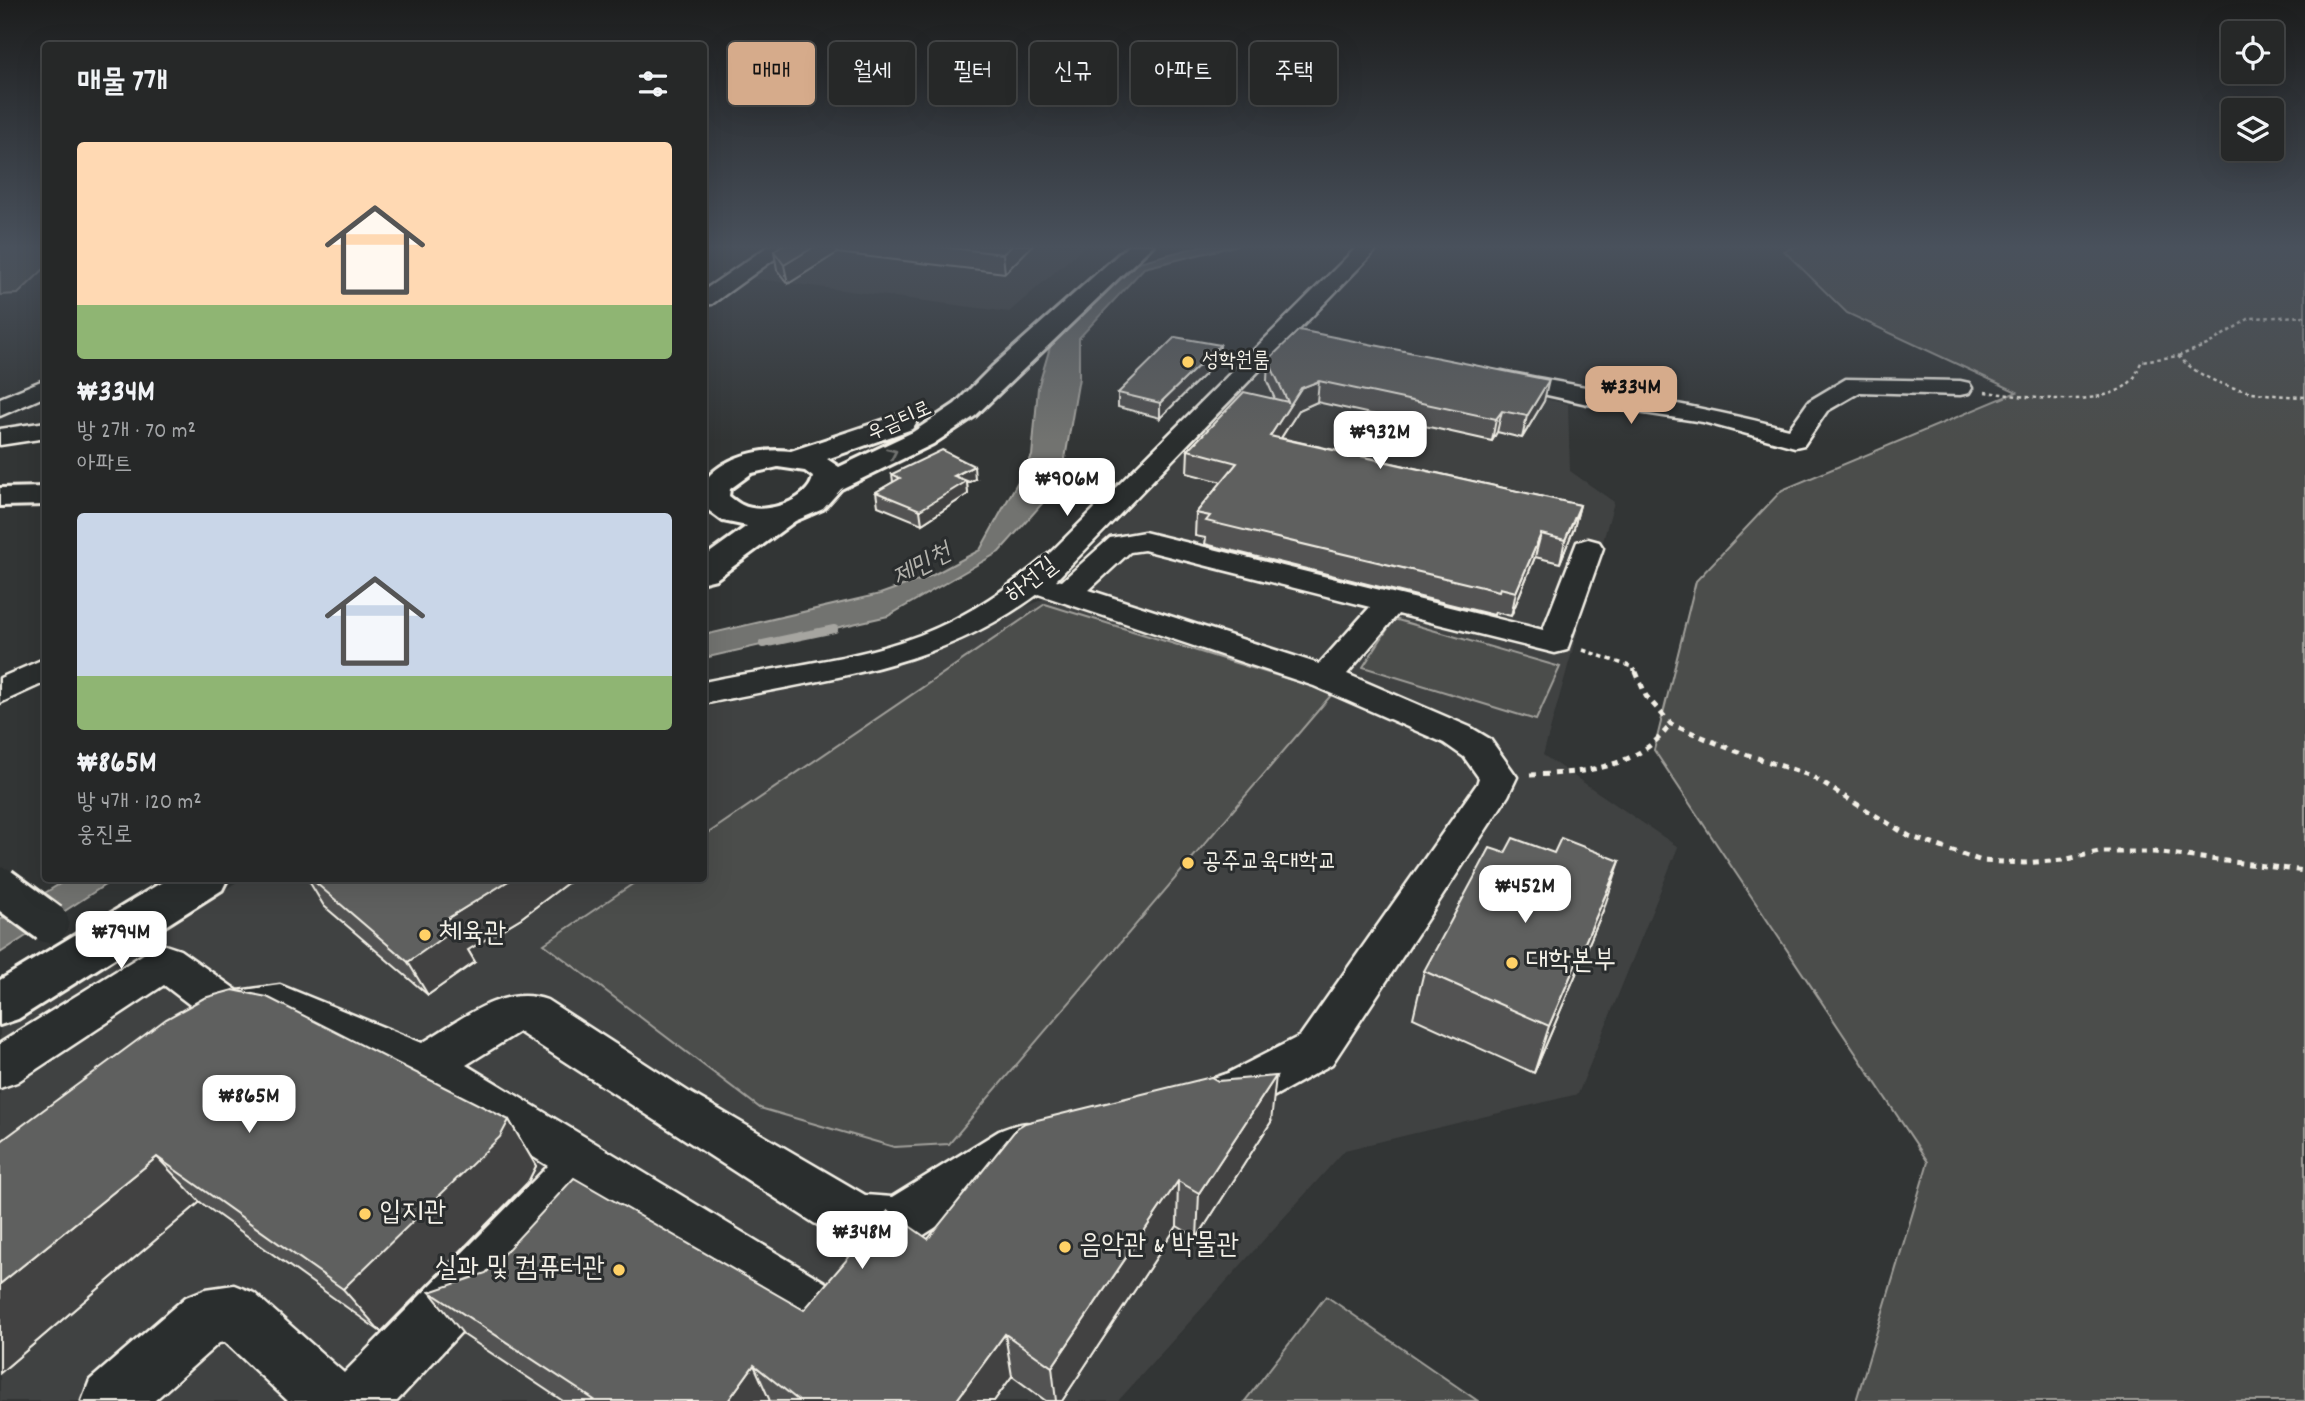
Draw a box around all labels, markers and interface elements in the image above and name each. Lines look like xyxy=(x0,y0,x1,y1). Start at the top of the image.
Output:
map controls xyxy=(2221,21,2284,161)
button: locate xyxy=(2221,21,2284,84)
chip: 매매 xyxy=(728,42,815,105)
chip: 월세 xyxy=(829,42,915,105)
chip: 필터 xyxy=(929,42,1016,105)
chip: 신규 xyxy=(1030,42,1117,105)
chip: 아파트 xyxy=(1131,42,1236,105)
chip: 주택 xyxy=(1250,42,1337,105)
text: 매물 7개 xyxy=(77,63,168,106)
icon: filters xyxy=(634,65,672,103)
button: layers xyxy=(2221,98,2284,161)
icon: home xyxy=(312,187,438,313)
place label: 성학원룸 xyxy=(1202,347,1270,377)
marker: 성학원룸 xyxy=(1180,354,1196,370)
pin: ₩334M xyxy=(1582,366,1680,426)
text: ₩334M xyxy=(1601,372,1661,405)
text: ₩334M xyxy=(77,373,155,416)
street label: 우금티로 xyxy=(863,395,937,449)
pin: ₩932M xyxy=(1331,412,1429,471)
text: 방 2개 · 70 m² xyxy=(77,416,196,449)
text: ₩932M xyxy=(1350,417,1410,450)
one-way arrow xyxy=(885,448,897,462)
text: 아파트 xyxy=(77,449,133,482)
pin: ₩906M xyxy=(1018,458,1116,518)
text: ₩906M xyxy=(1035,464,1099,497)
water label: 제민천 xyxy=(886,533,961,597)
street label: 하선길 xyxy=(999,550,1065,612)
icon: home xyxy=(312,558,438,684)
text: ₩865M xyxy=(77,744,156,787)
text: 방 4개 · 120 m² xyxy=(77,787,202,820)
text: 웅진로 xyxy=(77,820,133,853)
place label: 공주교육대학교 xyxy=(1202,846,1337,880)
marker: 공주교육대학교 xyxy=(1180,855,1196,871)
pin: ₩452M xyxy=(1476,866,1574,925)
text: ₩452M xyxy=(1495,871,1555,904)
pin: ₩794M xyxy=(72,912,170,971)
place label: 체육관 xyxy=(439,915,507,955)
text: ₩794M xyxy=(92,917,150,950)
marker: 체육관 xyxy=(417,927,433,943)
place label: 대학본부 xyxy=(1526,943,1616,983)
marker: 대학본부 xyxy=(1504,955,1520,971)
pin: ₩865M xyxy=(200,1076,298,1135)
text: ₩865M xyxy=(219,1081,279,1114)
place label: 입지관 xyxy=(379,1194,447,1234)
marker: 입지관 xyxy=(357,1206,373,1222)
pin: ₩348M xyxy=(813,1212,911,1271)
text: ₩348M xyxy=(833,1217,891,1250)
place label: 음악관 & 박물관 xyxy=(1079,1227,1239,1267)
marker: 음악관 & 박물관 xyxy=(1057,1239,1073,1255)
place label: 실과 및 컴퓨터관 xyxy=(434,1250,605,1290)
marker: 실과 및 컴퓨터관 xyxy=(611,1262,627,1278)

